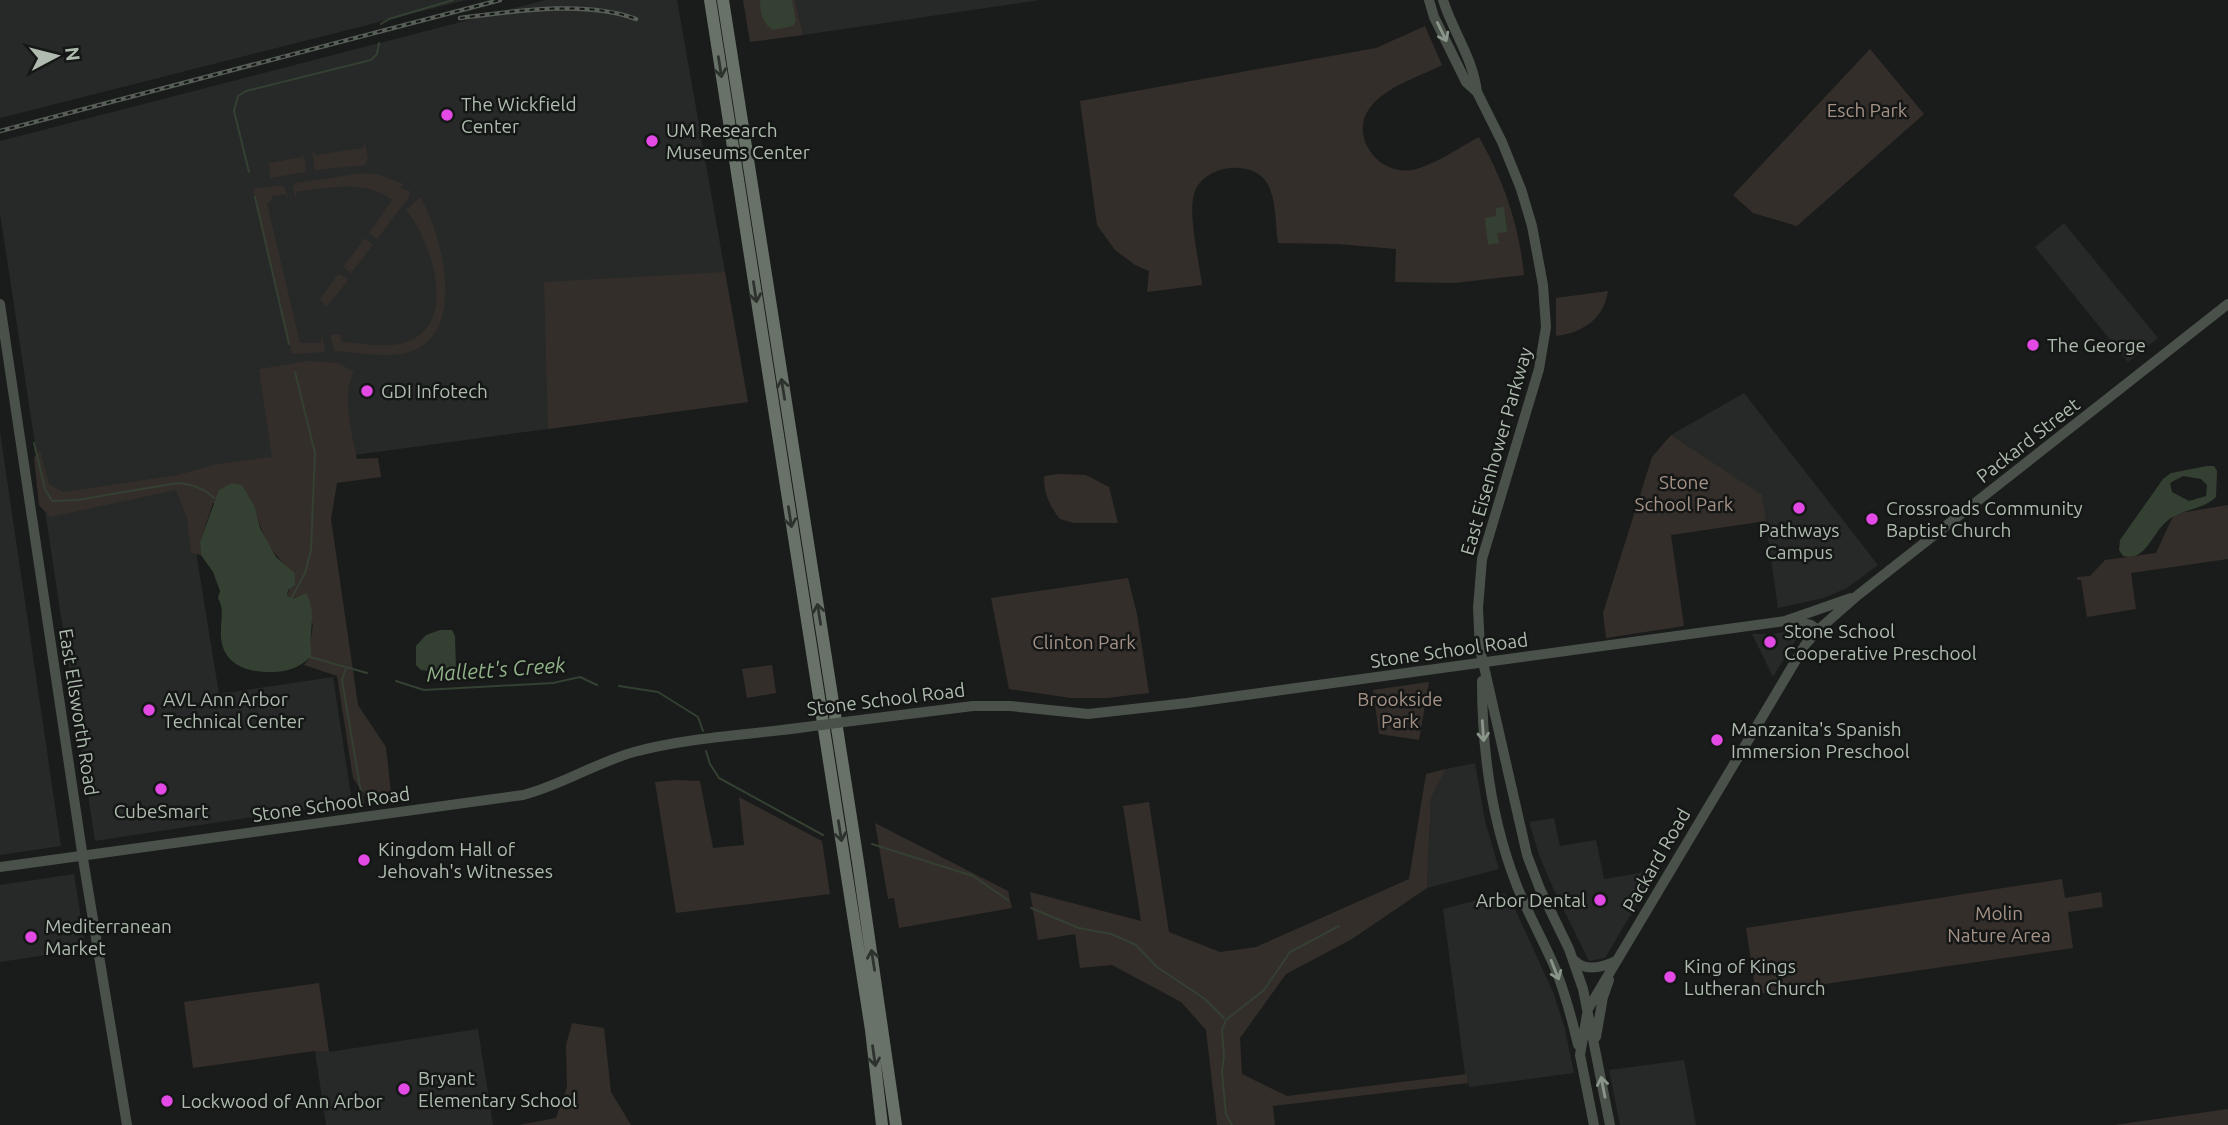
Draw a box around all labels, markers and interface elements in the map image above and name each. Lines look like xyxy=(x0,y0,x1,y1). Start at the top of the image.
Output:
north arrow xyxy=(21,21,91,91)
one-way arrow xyxy=(1435,21,1449,42)
text: N xyxy=(61,46,85,62)
one-way arrow xyxy=(714,56,727,78)
place label: The Wickfield Center xyxy=(461,93,577,137)
park label: Esch Park xyxy=(1827,99,1908,121)
marker: The Wickfield Center xyxy=(439,107,455,123)
place label: UM Research Museums Center xyxy=(666,119,810,163)
marker: UM Research Museums Center xyxy=(644,133,660,149)
one-way arrow xyxy=(749,280,762,303)
place label: The George xyxy=(2047,334,2146,356)
marker: The George xyxy=(2025,337,2041,353)
street label: East Eisenhower Parkway xyxy=(1456,344,1536,558)
one-way arrow xyxy=(777,378,790,401)
place label: GDI Infotech xyxy=(381,380,488,402)
marker: GDI Infotech xyxy=(359,383,375,399)
street label: Packard Street xyxy=(1972,393,2084,487)
park label: Stone School Park xyxy=(1635,471,1734,515)
place label: Crossroads Community Baptist Church xyxy=(1886,497,2083,541)
marker: Pathways Campus xyxy=(1791,500,1807,516)
one-way arrow xyxy=(784,505,797,528)
marker: Crossroads Community Baptist Church xyxy=(1864,511,1880,527)
place label: Pathways Campus xyxy=(1758,519,1840,563)
one-way arrow xyxy=(812,603,825,626)
place label: Stone School Cooperative Preschool xyxy=(1784,620,1977,664)
street label: East Ellsworth Road xyxy=(55,627,103,797)
street label: Stone School Road xyxy=(1369,628,1529,672)
park label: Clinton Park xyxy=(1032,631,1136,653)
marker: Stone School Cooperative Preschool xyxy=(1762,634,1778,650)
water label: Mallett's Creek xyxy=(426,652,566,686)
street label: Stone School Road xyxy=(806,678,966,720)
place label: AVL Ann Arbor Technical Center xyxy=(163,688,304,732)
park label: Brookside Park xyxy=(1357,688,1443,732)
marker: AVL Ann Arbor Technical Center xyxy=(141,702,157,718)
place label: Manzanita's Spanish Immersion Preschool xyxy=(1731,718,1910,762)
one-way arrow xyxy=(1477,719,1490,742)
marker: Manzanita's Spanish Immersion Preschool xyxy=(1709,732,1725,748)
marker: CubeSmart xyxy=(153,781,169,797)
street label: Stone School Road xyxy=(251,782,411,826)
place label: CubeSmart xyxy=(114,800,209,822)
street label: Packard Road xyxy=(1618,804,1694,916)
one-way arrow xyxy=(834,820,847,842)
place label: Kingdom Hall of Jehovah's Witnesses xyxy=(378,838,553,882)
marker: Kingdom Hall of Jehovah's Witnesses xyxy=(356,852,372,868)
place label: Arbor Dental xyxy=(1476,889,1586,911)
marker: Arbor Dental xyxy=(1592,892,1608,908)
park label: Molin Nature Area xyxy=(1947,902,2051,946)
place label: Mediterranean Market xyxy=(45,915,172,959)
marker: Mediterranean Market xyxy=(23,929,39,945)
one-way arrow xyxy=(866,950,879,972)
place label: King of Kings Lutheran Church xyxy=(1684,955,1826,999)
one-way arrow xyxy=(1549,959,1562,981)
marker: King of Kings Lutheran Church xyxy=(1662,969,1678,985)
one-way arrow xyxy=(868,1044,881,1067)
place label: Bryant Elementary School xyxy=(418,1067,577,1111)
one-way arrow xyxy=(1595,1076,1609,1098)
marker: Bryant Elementary School xyxy=(396,1081,412,1097)
place label: Lockwood of Ann Arbor xyxy=(181,1090,383,1112)
marker: Lockwood of Ann Arbor xyxy=(159,1093,175,1109)

